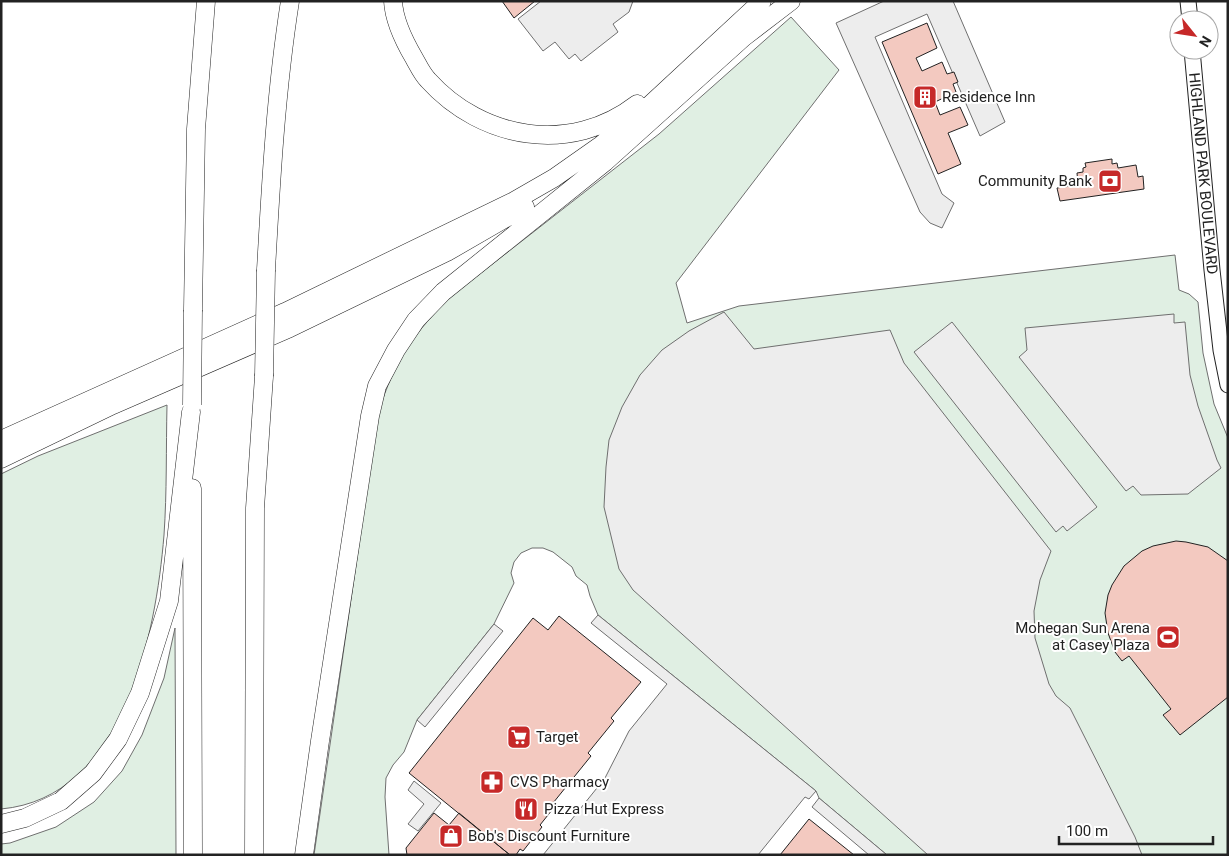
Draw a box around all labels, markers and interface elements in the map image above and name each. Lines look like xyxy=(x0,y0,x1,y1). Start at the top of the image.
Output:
north arrow xyxy=(1169,10,1219,60)
text: N xyxy=(1196,33,1215,50)
street label: HIGHLAND PARK BOULEVARD xyxy=(1185,72,1221,275)
building icon: Residence Inn xyxy=(912,84,938,110)
place label: Residence Inn xyxy=(942,88,1035,106)
bank icon: Community Bank xyxy=(1097,168,1123,194)
place label: Community Bank xyxy=(978,172,1092,190)
place label: Mohegan Sun Arena at Casey Plaza xyxy=(1015,619,1150,654)
sports icon: Mohegan Sun Arena at Casey Plaza xyxy=(1155,624,1181,650)
supermarket icon: Target xyxy=(506,724,532,750)
place label: Target xyxy=(536,728,579,746)
pharmacy icon: CVS Pharmacy xyxy=(479,769,505,795)
place label: CVS Pharmacy xyxy=(510,773,609,791)
restaurant icon: Pizza Hut Express xyxy=(513,796,539,822)
place label: Pizza Hut Express xyxy=(544,800,664,818)
scale bar xyxy=(1059,814,1213,846)
text: 100 m xyxy=(1066,822,1108,840)
shop icon: Bob's Discount Furniture xyxy=(438,823,464,849)
place label: Bob's Discount Furniture xyxy=(468,827,630,845)

